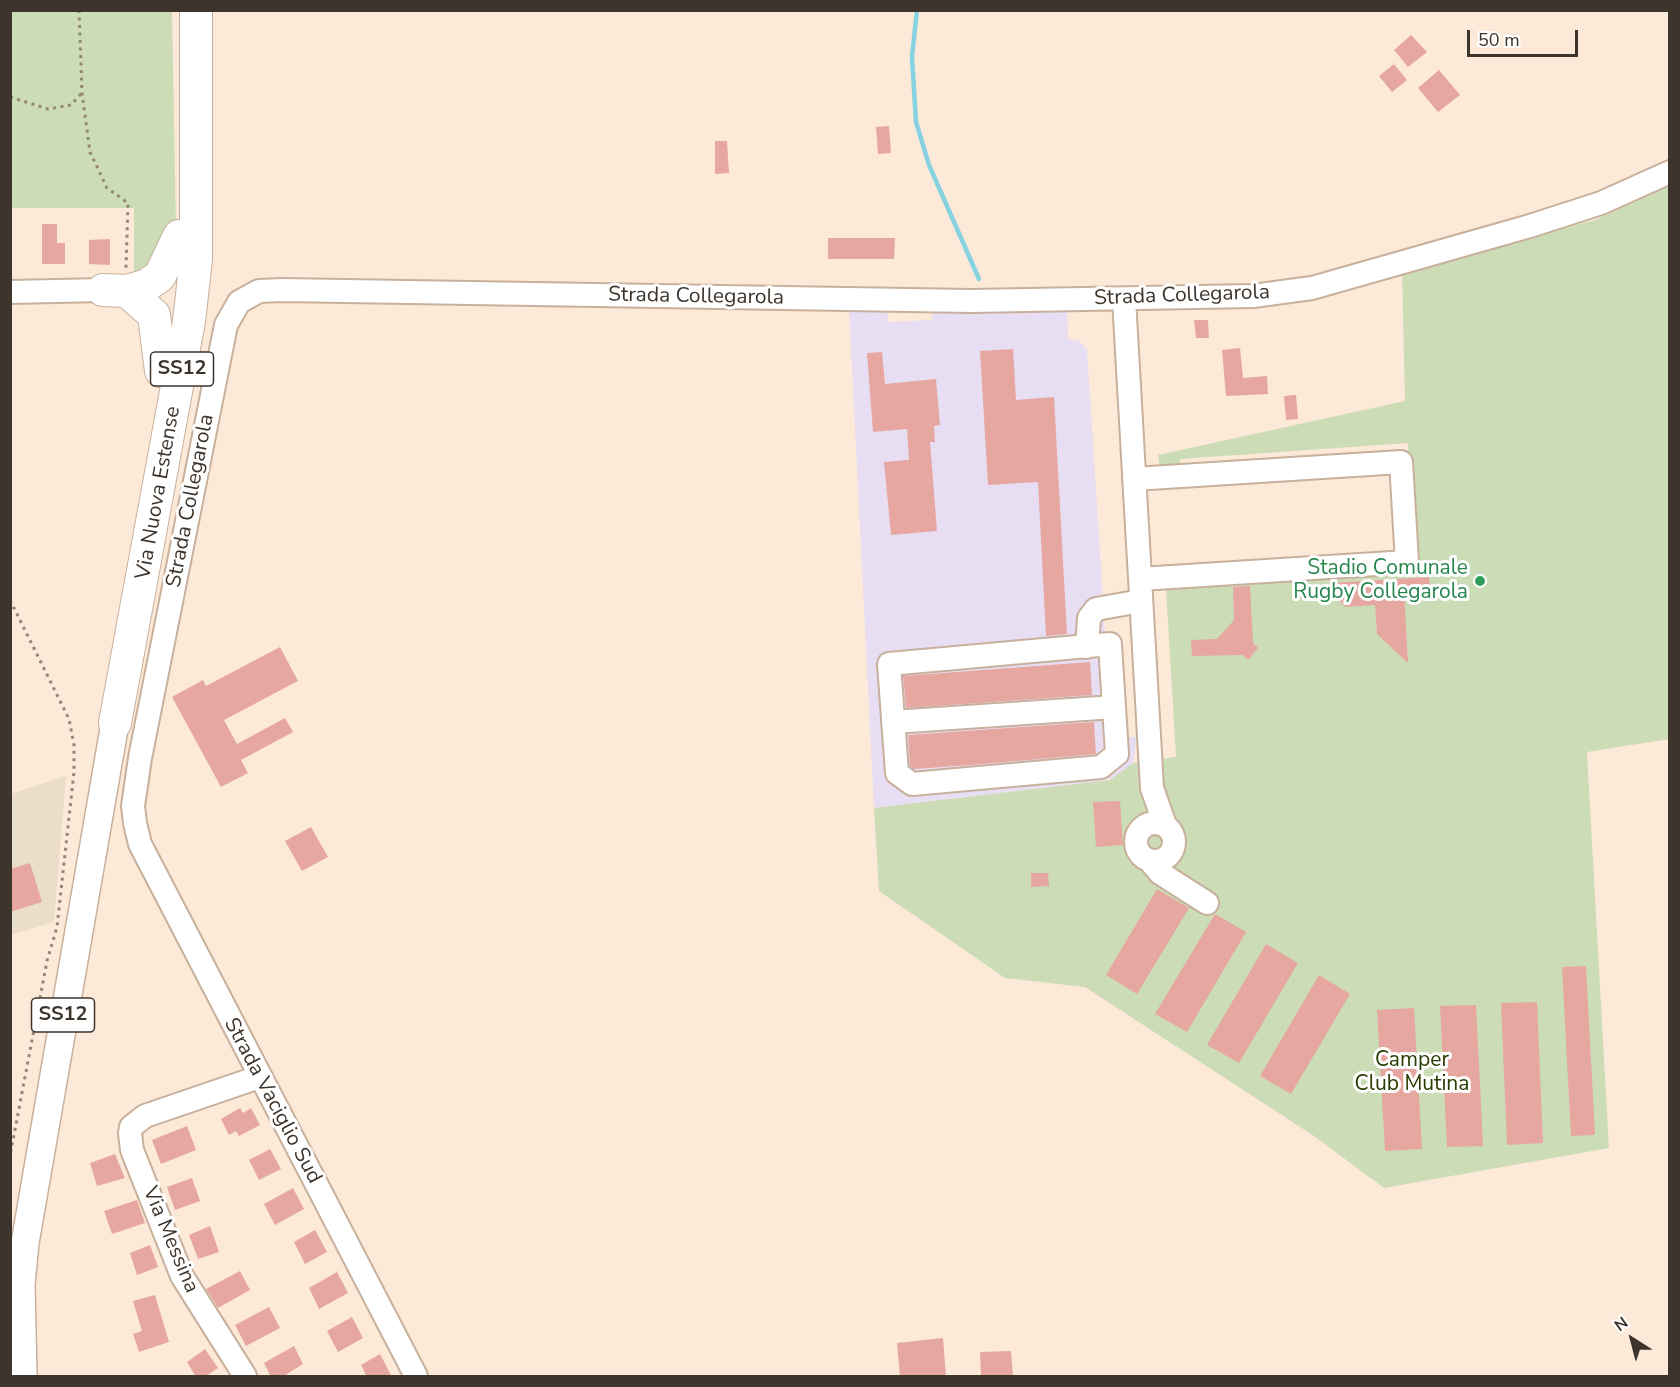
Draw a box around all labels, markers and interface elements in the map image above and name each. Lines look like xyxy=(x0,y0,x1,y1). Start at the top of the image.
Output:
scale bar xyxy=(1470,18,1581,56)
text: 50 m xyxy=(1478,28,1520,52)
street label: Strada Collegarola xyxy=(1094,280,1270,312)
street label: Strada Collegarola xyxy=(608,283,784,311)
road number: SS12 xyxy=(150,352,213,386)
street label: Via Nuova Estense xyxy=(131,404,187,582)
street label: Strada Collegarola xyxy=(162,412,220,590)
place label: Stadio Comunale Rugby Collegarola xyxy=(1293,556,1468,606)
marker: Stadio Comunale Rugby Collegarola xyxy=(1473,574,1487,588)
road number: SS12 xyxy=(32,998,94,1032)
street label: Strada Vaciglio Sud xyxy=(218,1014,326,1188)
park label: Camper Club Mutina xyxy=(1355,1048,1469,1098)
street label: Via Messina xyxy=(136,1183,204,1297)
north arrow xyxy=(1602,1309,1662,1369)
text: N xyxy=(1610,1312,1633,1337)

